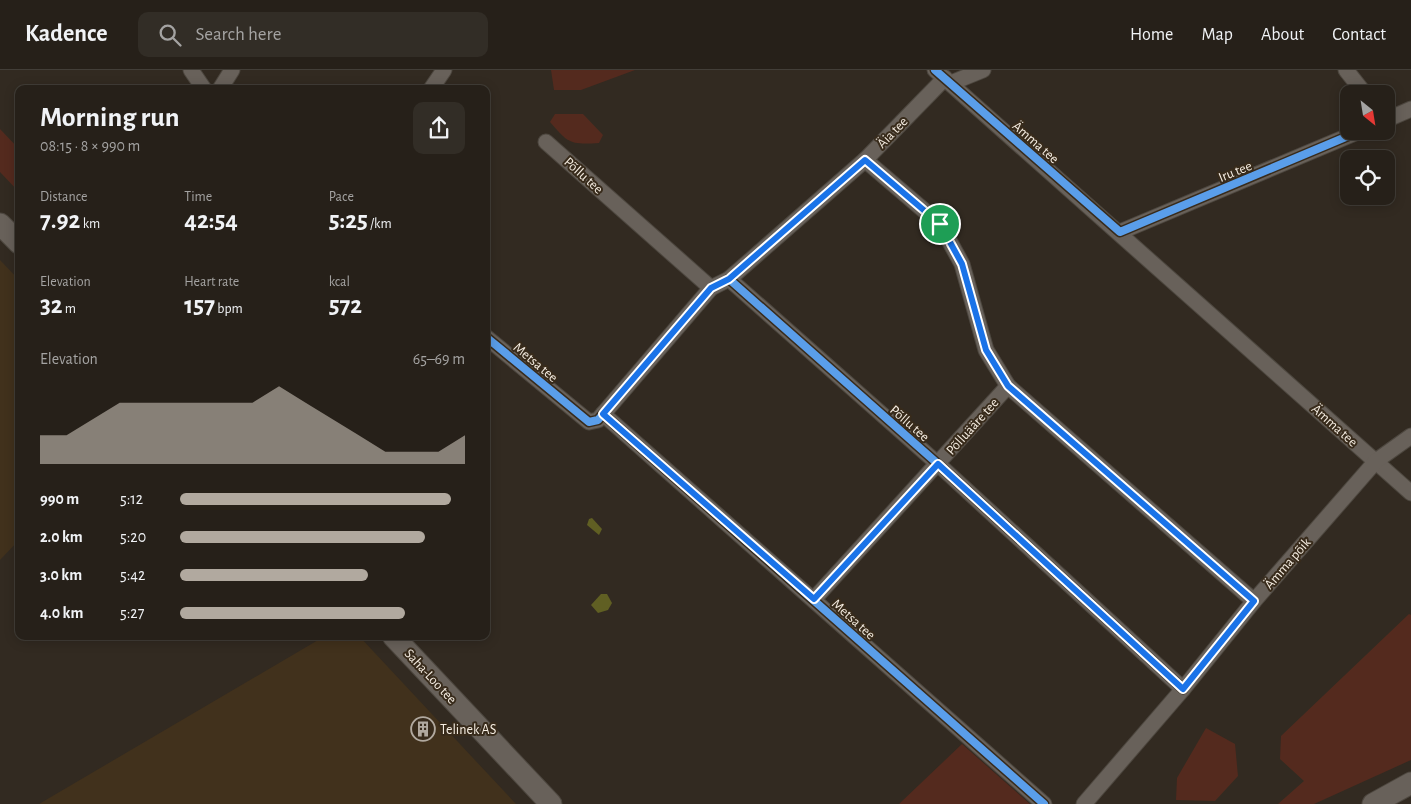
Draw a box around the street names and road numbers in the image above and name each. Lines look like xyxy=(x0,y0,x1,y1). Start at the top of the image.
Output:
street label: Äia tee xyxy=(873,113,911,151)
street label: Ämma tee xyxy=(1010,118,1062,166)
street label: Põllu tee xyxy=(561,155,606,197)
street label: Iru tee xyxy=(1217,159,1254,185)
street label: Metsa tee xyxy=(511,340,560,385)
street label: Põlluääre tee xyxy=(944,396,1002,458)
street label: Ämma tee xyxy=(1309,400,1361,450)
street label: Põllu tee xyxy=(887,403,932,444)
street label: Ämma põik xyxy=(1260,534,1314,592)
street label: Metsa tee xyxy=(829,597,878,643)
street label: Saha-Loo tee xyxy=(402,647,459,707)

